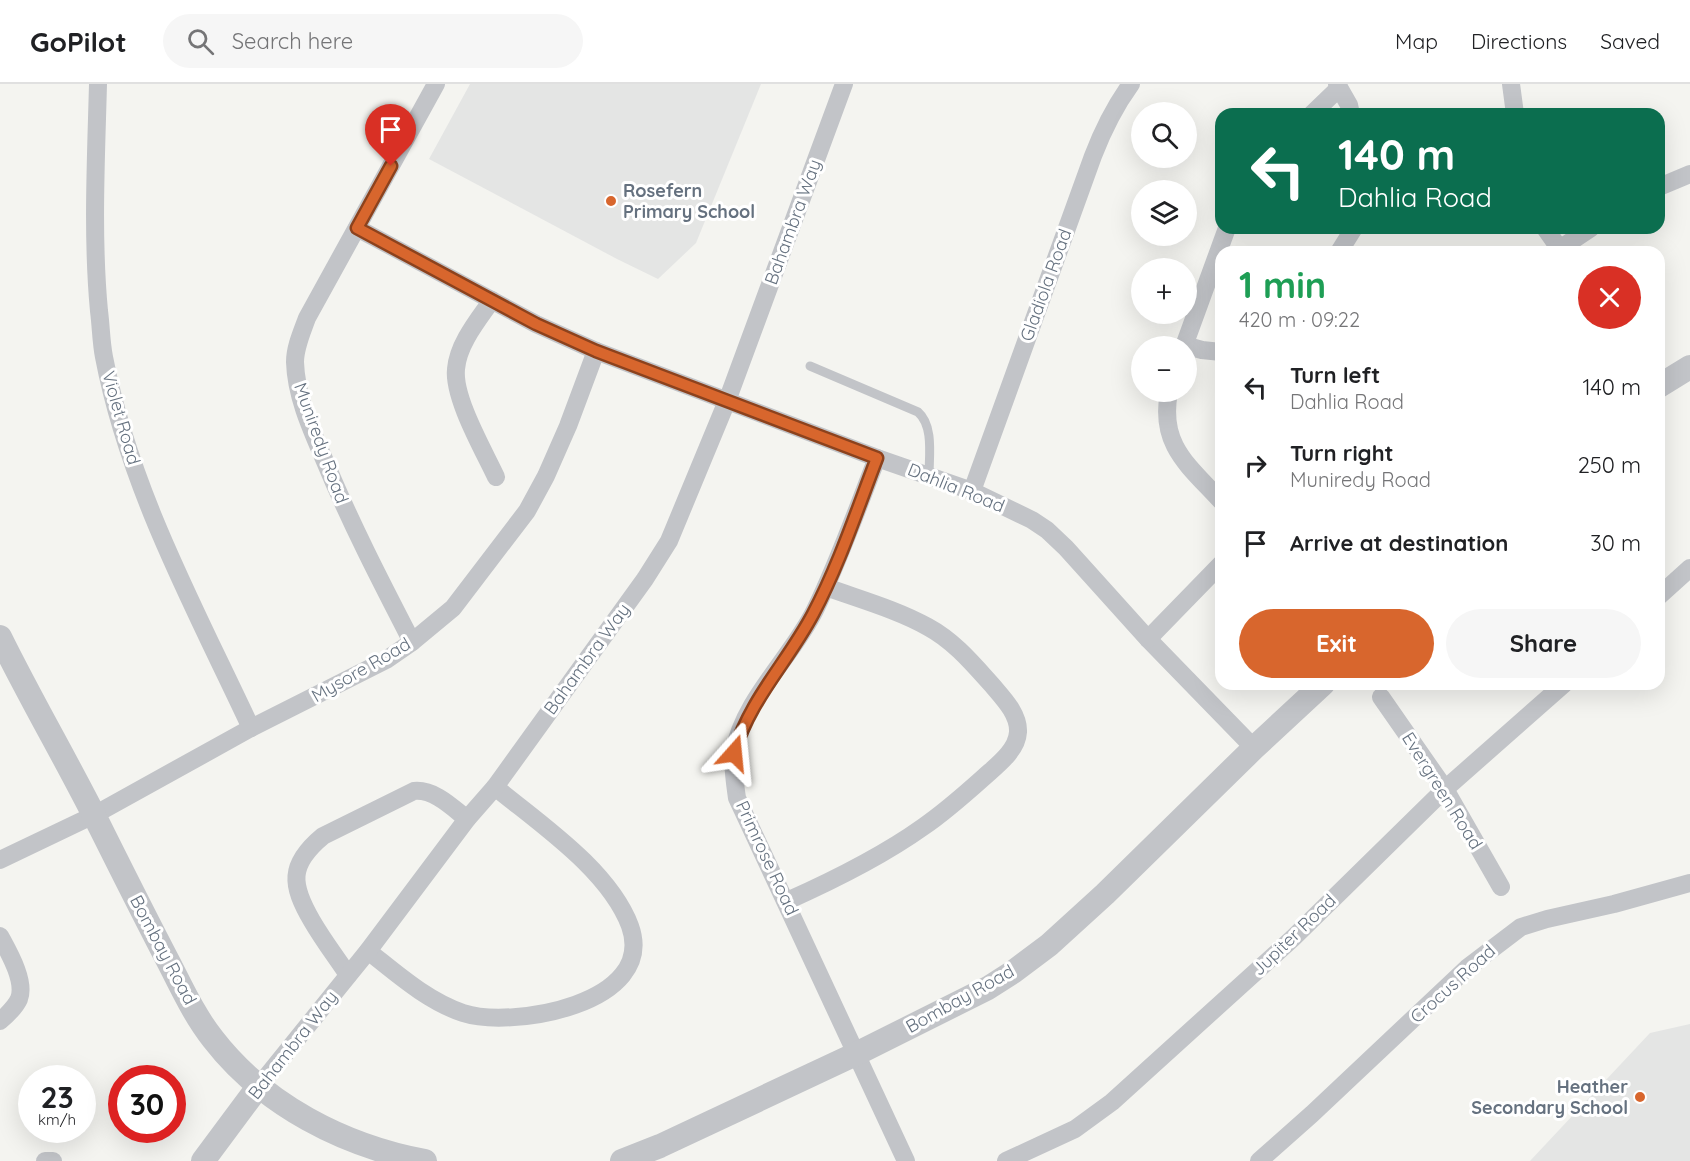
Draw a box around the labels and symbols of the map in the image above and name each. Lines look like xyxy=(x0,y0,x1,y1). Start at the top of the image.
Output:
pin xyxy=(365,104,416,166)
street label: Bahambra Way xyxy=(759,156,826,288)
place label: Rosefern Primary School xyxy=(623,179,755,223)
marker: Rosefern Primary School xyxy=(604,194,618,208)
street label: Gladiola Road xyxy=(1015,226,1076,344)
street label: Violet Road xyxy=(97,368,146,467)
street label: Muniredy Road xyxy=(289,379,354,506)
street label: Dahlia Road xyxy=(904,458,1008,517)
street label: Bahambra Way xyxy=(539,599,635,719)
street label: Mysore Road xyxy=(307,632,414,707)
position arrow xyxy=(702,721,766,785)
street label: Evergreen Road xyxy=(1397,728,1488,854)
street label: Primrose Road xyxy=(731,797,804,919)
street label: Jupiter Road xyxy=(1247,889,1340,980)
street label: Bombay Road xyxy=(125,891,202,1008)
street label: Crocus Road xyxy=(1405,939,1500,1028)
street label: Bombay Road xyxy=(901,959,1018,1038)
street label: Bahambra Way xyxy=(243,986,342,1104)
speed limit sign: 30 xyxy=(108,1065,186,1143)
place label: Heather Secondary School xyxy=(1471,1075,1628,1119)
marker: Heather Secondary School xyxy=(1633,1090,1647,1104)

